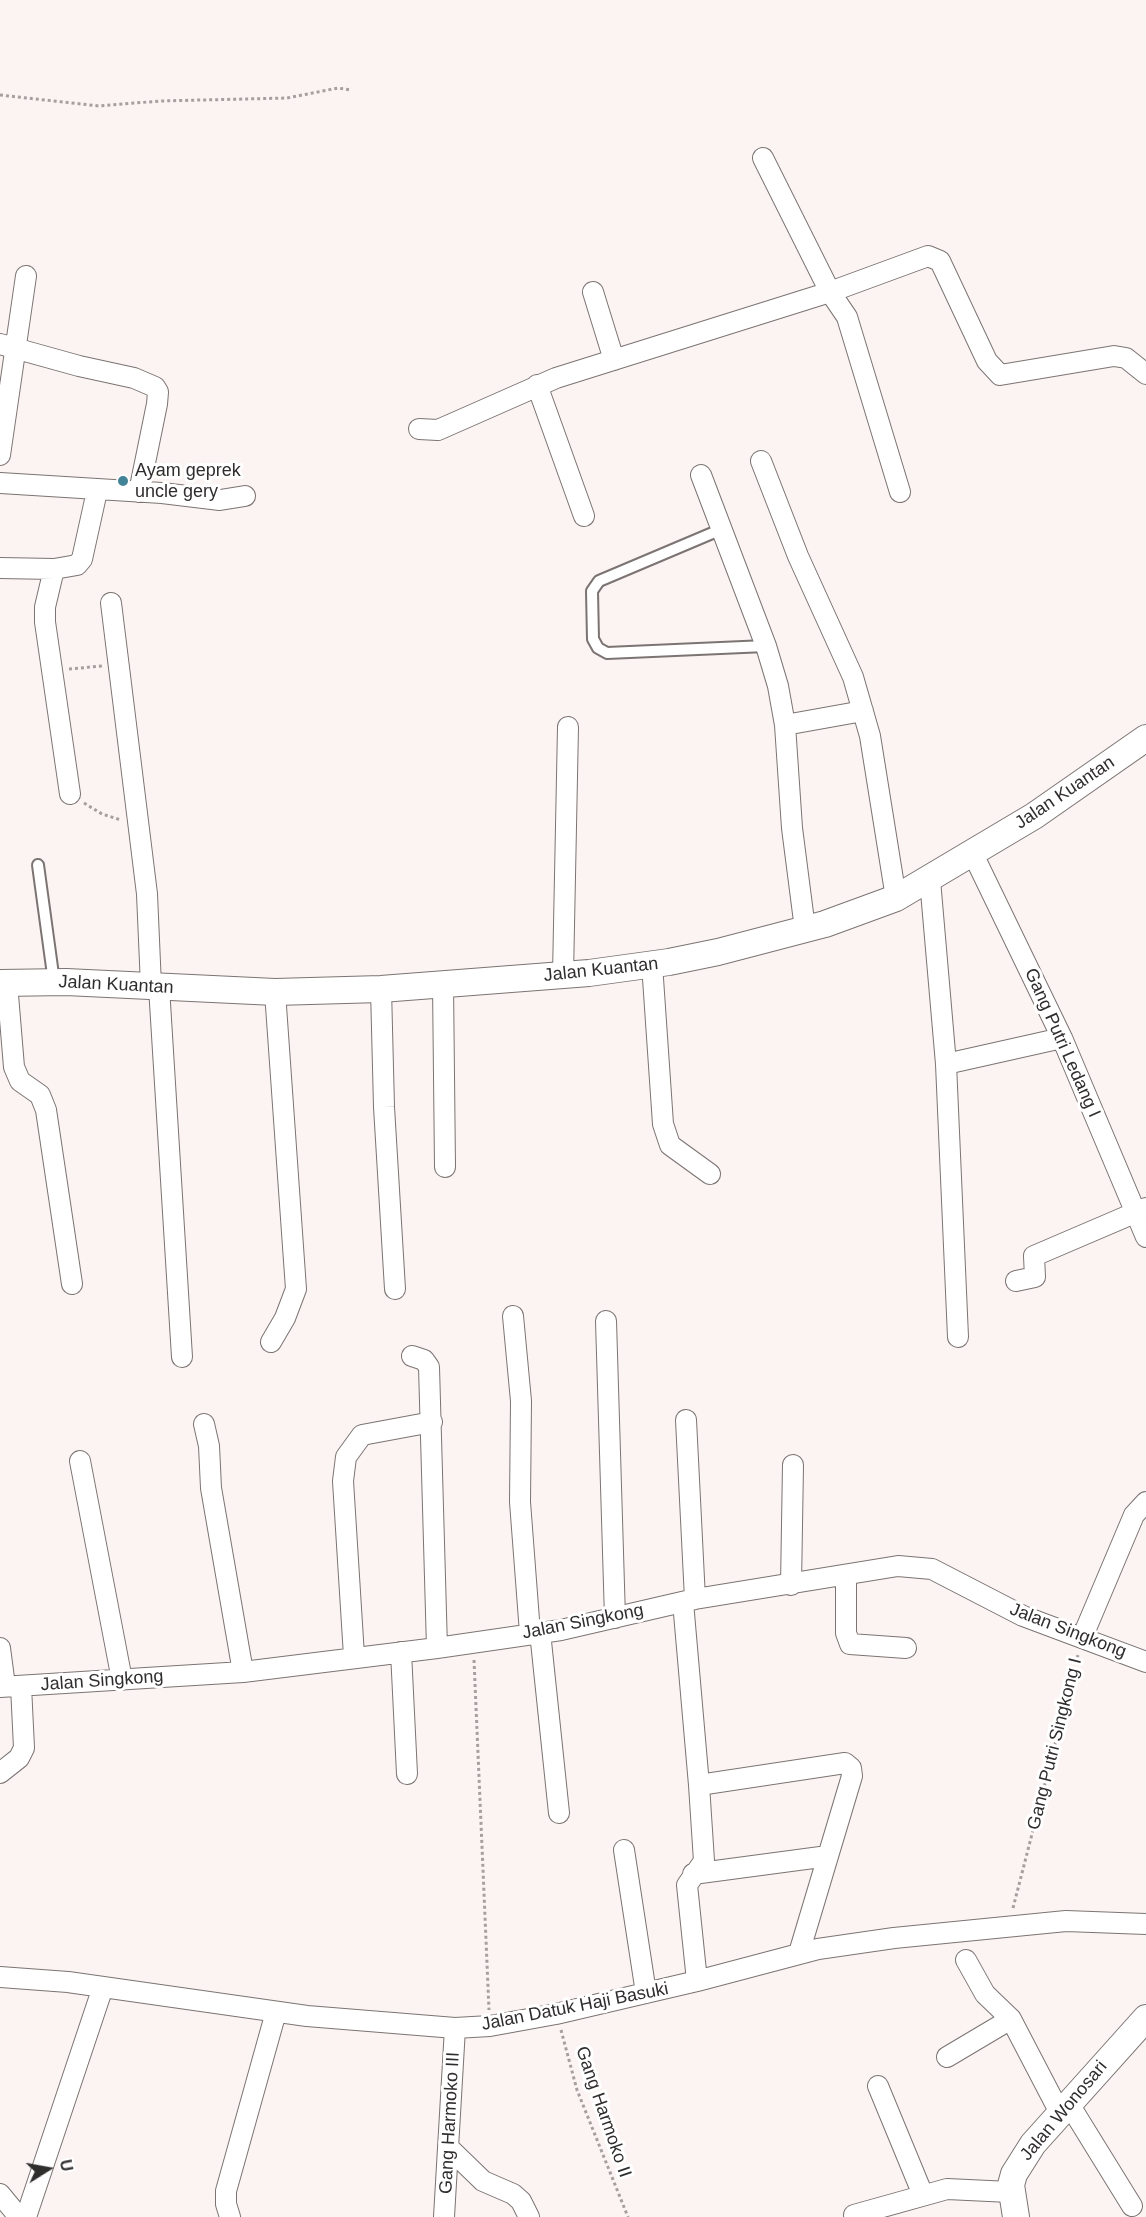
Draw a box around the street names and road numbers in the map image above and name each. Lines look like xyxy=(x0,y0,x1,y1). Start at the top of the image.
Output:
street label: Jalan Kuantan xyxy=(1011,752,1119,834)
street label: Jalan Kuantan xyxy=(543,953,659,987)
street label: Gang Putri Ledang I xyxy=(1019,965,1105,1121)
street label: Jalan Kuantan xyxy=(58,971,174,999)
street label: Jalan Singkong xyxy=(1007,1599,1129,1663)
street label: Jalan Singkong xyxy=(521,1600,645,1644)
street label: Gang Putri Singkong I xyxy=(1023,1656,1087,1832)
street label: Jalan Singkong xyxy=(40,1666,164,1696)
street label: Jalan Datuk Haji Basuki xyxy=(480,1978,670,2036)
street label: Gang Harmoko II xyxy=(570,2044,636,2180)
street label: Gang Harmoko III xyxy=(435,2052,465,2194)
street label: Jalan Wonosari xyxy=(1016,2057,1112,2165)

